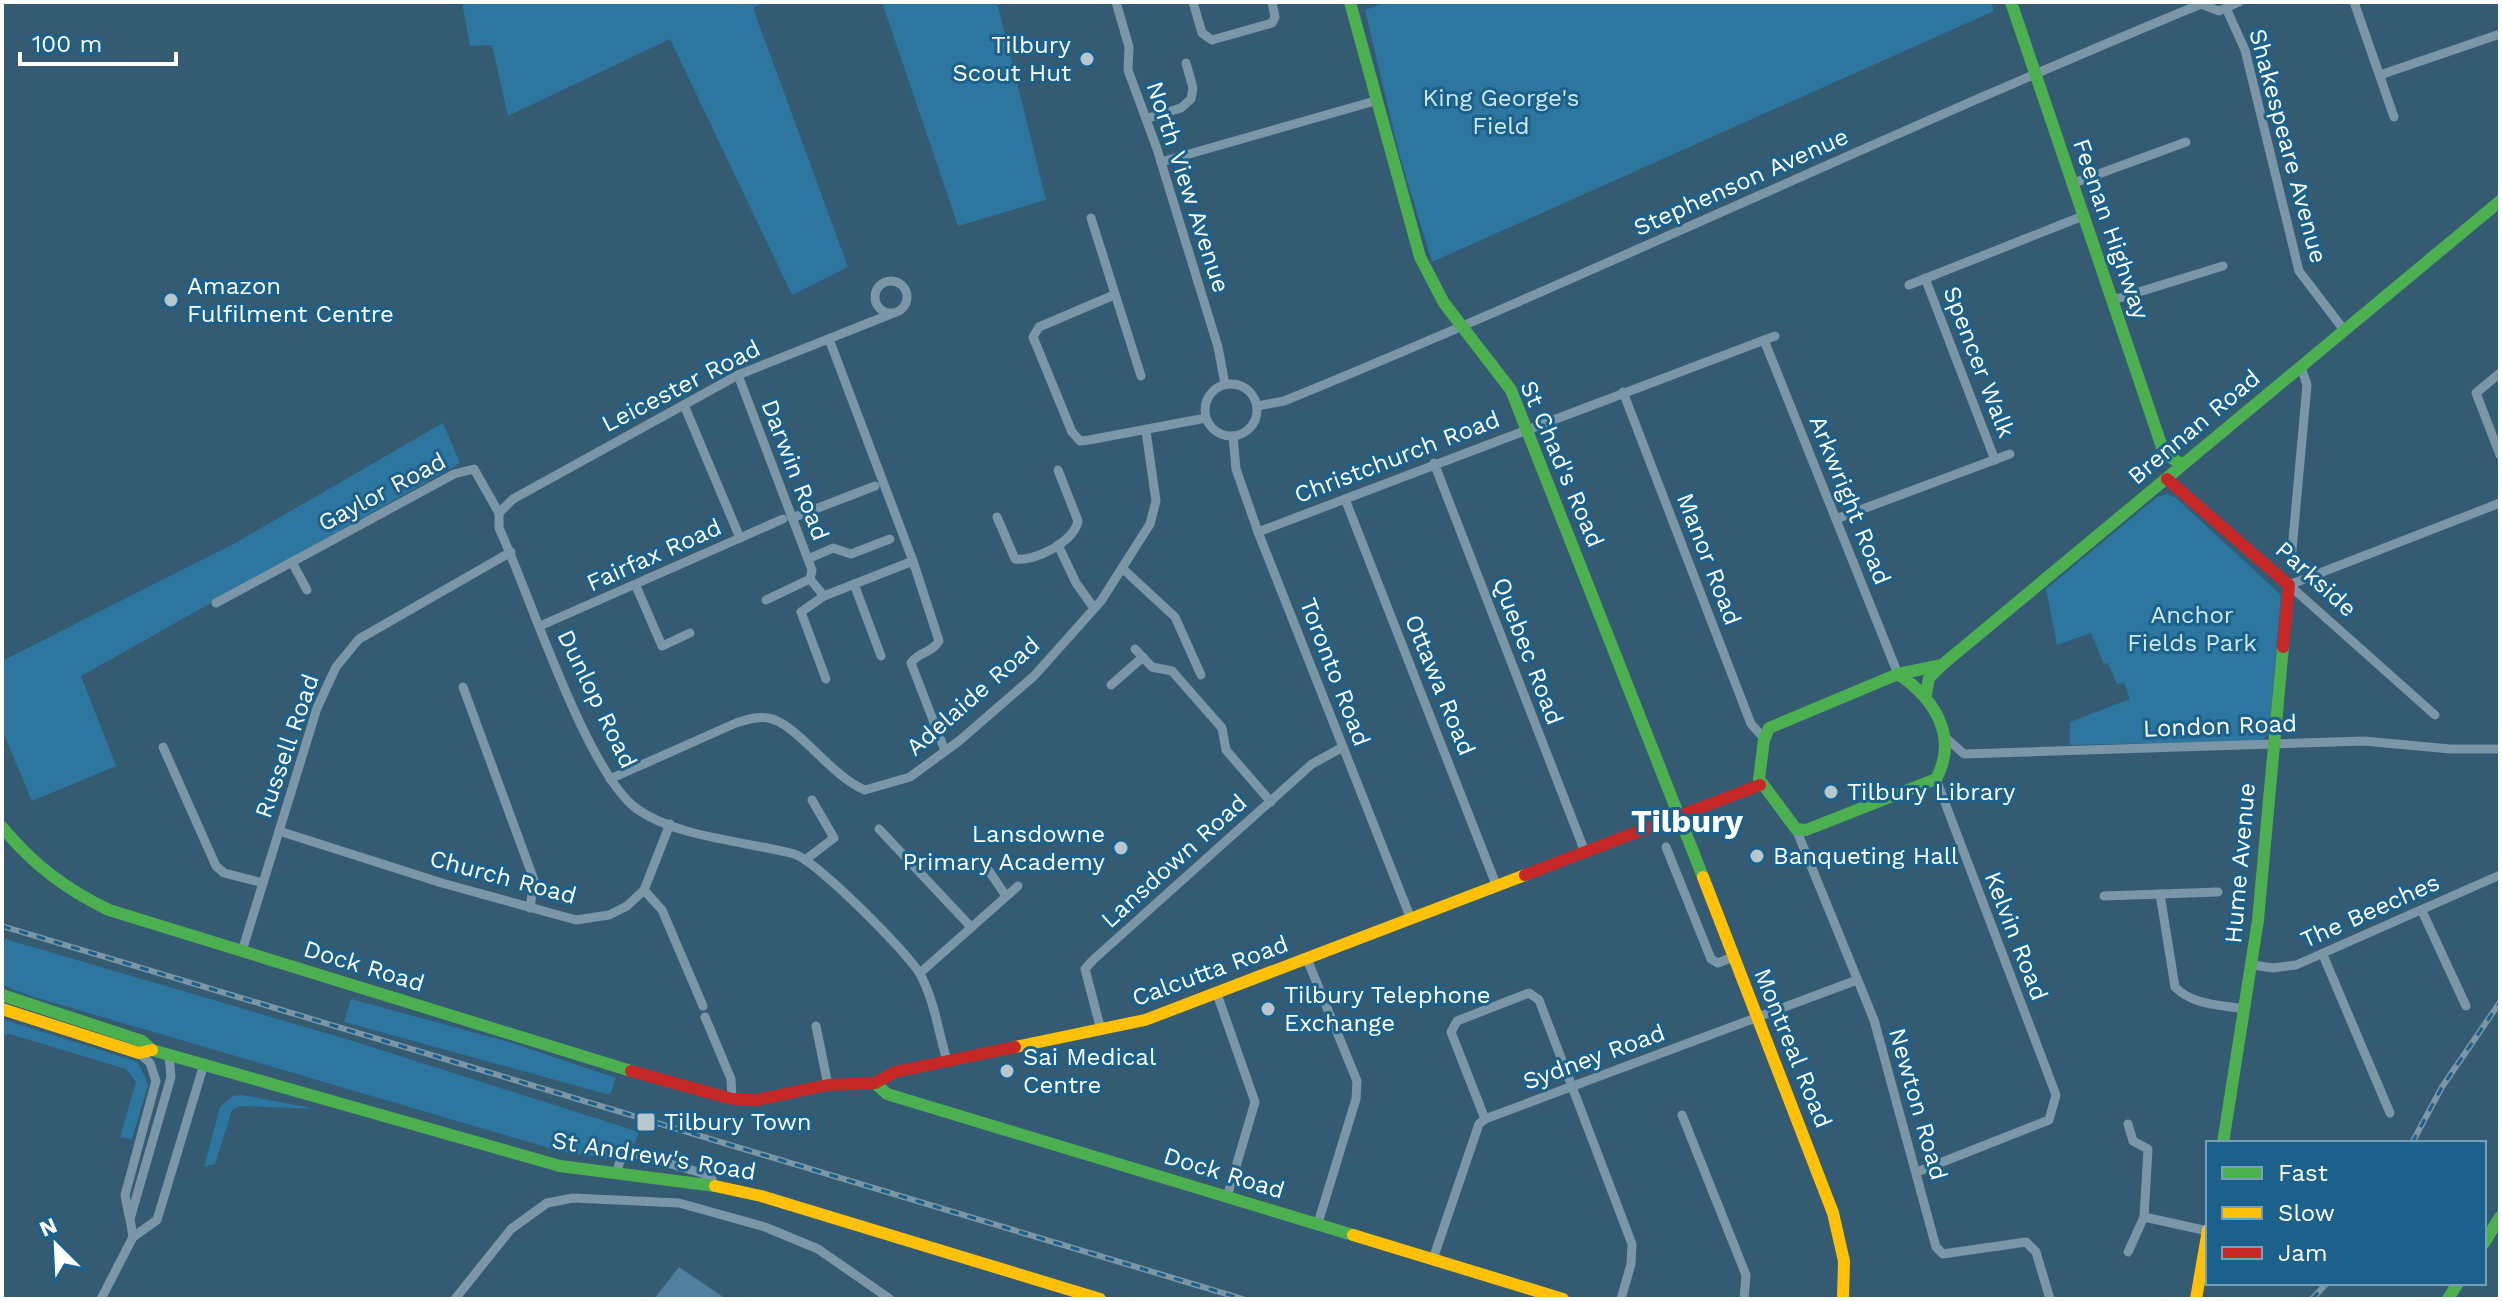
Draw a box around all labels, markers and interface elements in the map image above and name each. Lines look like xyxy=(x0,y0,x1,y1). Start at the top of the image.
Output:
scale bar xyxy=(20,16,176,66)
street label: Shakespeare Avenue xyxy=(2243,26,2333,266)
text: 100 m xyxy=(32,30,102,58)
place label: Tilbury Scout Hut xyxy=(952,31,1072,87)
marker: Tilbury Scout Hut xyxy=(1078,50,1096,68)
street label: North View Avenue xyxy=(1141,78,1235,296)
park label: King George's Field xyxy=(1423,84,1579,140)
street label: Stephenson Avenue xyxy=(1629,122,1853,242)
street label: Feenan Highway xyxy=(2067,135,2155,323)
place label: Amazon Fulfilment Centre xyxy=(187,272,394,328)
street label: Spencer Walk xyxy=(1937,282,2021,442)
marker: Amazon Fulfilment Centre xyxy=(162,291,180,309)
street label: Leicester Road xyxy=(597,334,765,438)
street label: Brennan Road xyxy=(2122,364,2266,490)
street label: St Chad's Road xyxy=(1514,376,1610,552)
street label: Darwin Road xyxy=(755,396,835,544)
street label: Christchurch Road xyxy=(1290,405,1504,509)
street label: Arkwright Road xyxy=(1803,411,1897,589)
street label: Gaylor Road xyxy=(313,447,451,537)
street label: Manor Road xyxy=(1671,489,1747,629)
street label: Fairfax Road xyxy=(582,513,726,597)
street label: Parkside xyxy=(2270,535,2362,623)
street label: Quebec Road xyxy=(1487,573,1569,729)
street label: Toronto Road xyxy=(1294,594,1376,750)
park label: Anchor Fields Park xyxy=(2127,601,2257,657)
street label: Ottawa Road xyxy=(1399,610,1481,760)
street label: Dunlop Road xyxy=(551,625,643,773)
street label: Adelaide Road xyxy=(901,630,1045,762)
street label: Russell Road xyxy=(249,670,325,822)
street label: London Road xyxy=(2142,709,2298,743)
place label: Tilbury Library xyxy=(1847,778,2016,806)
street label: Hume Avenue xyxy=(2219,782,2261,944)
marker: Tilbury Library xyxy=(1822,783,1840,801)
street label: Lansdown Road xyxy=(1095,788,1253,934)
district label: Tilbury xyxy=(1631,802,1744,840)
place label: Lansdowne Primary Academy xyxy=(902,820,1106,876)
marker: Lansdowne Primary Academy xyxy=(1112,839,1130,857)
place label: Banqueting Hall xyxy=(1773,842,1959,870)
street label: Church Road xyxy=(427,844,579,910)
marker: Banqueting Hall xyxy=(1748,847,1766,865)
street label: Kelvin Road xyxy=(1979,868,2053,1004)
street label: The Beeches xyxy=(2296,868,2444,954)
street label: Calcutta Road xyxy=(1128,930,1292,1012)
street label: Dock Road xyxy=(300,934,428,998)
street label: Montreal Road xyxy=(1748,964,1838,1132)
place label: Tilbury Telephone Exchange xyxy=(1284,981,1491,1037)
marker: Tilbury Telephone Exchange xyxy=(1259,1000,1277,1018)
street label: Sydney Road xyxy=(1519,1018,1669,1096)
street label: Newton Road xyxy=(1883,1025,1953,1183)
place label: Sai Medical Centre xyxy=(1023,1043,1157,1099)
marker: Sai Medical Centre xyxy=(998,1062,1016,1080)
place label: Tilbury Town xyxy=(664,1108,812,1136)
marker: Tilbury Town xyxy=(635,1111,657,1133)
street label: St Andrew's Road xyxy=(550,1126,758,1186)
street label: Dock Road xyxy=(1160,1141,1288,1205)
legend xyxy=(2206,1141,2486,1285)
text: Fast xyxy=(2278,1159,2328,1187)
text: Slow xyxy=(2278,1199,2335,1227)
north arrow xyxy=(16,1205,96,1285)
text: N xyxy=(36,1212,61,1242)
text: Jam xyxy=(2278,1239,2328,1267)

